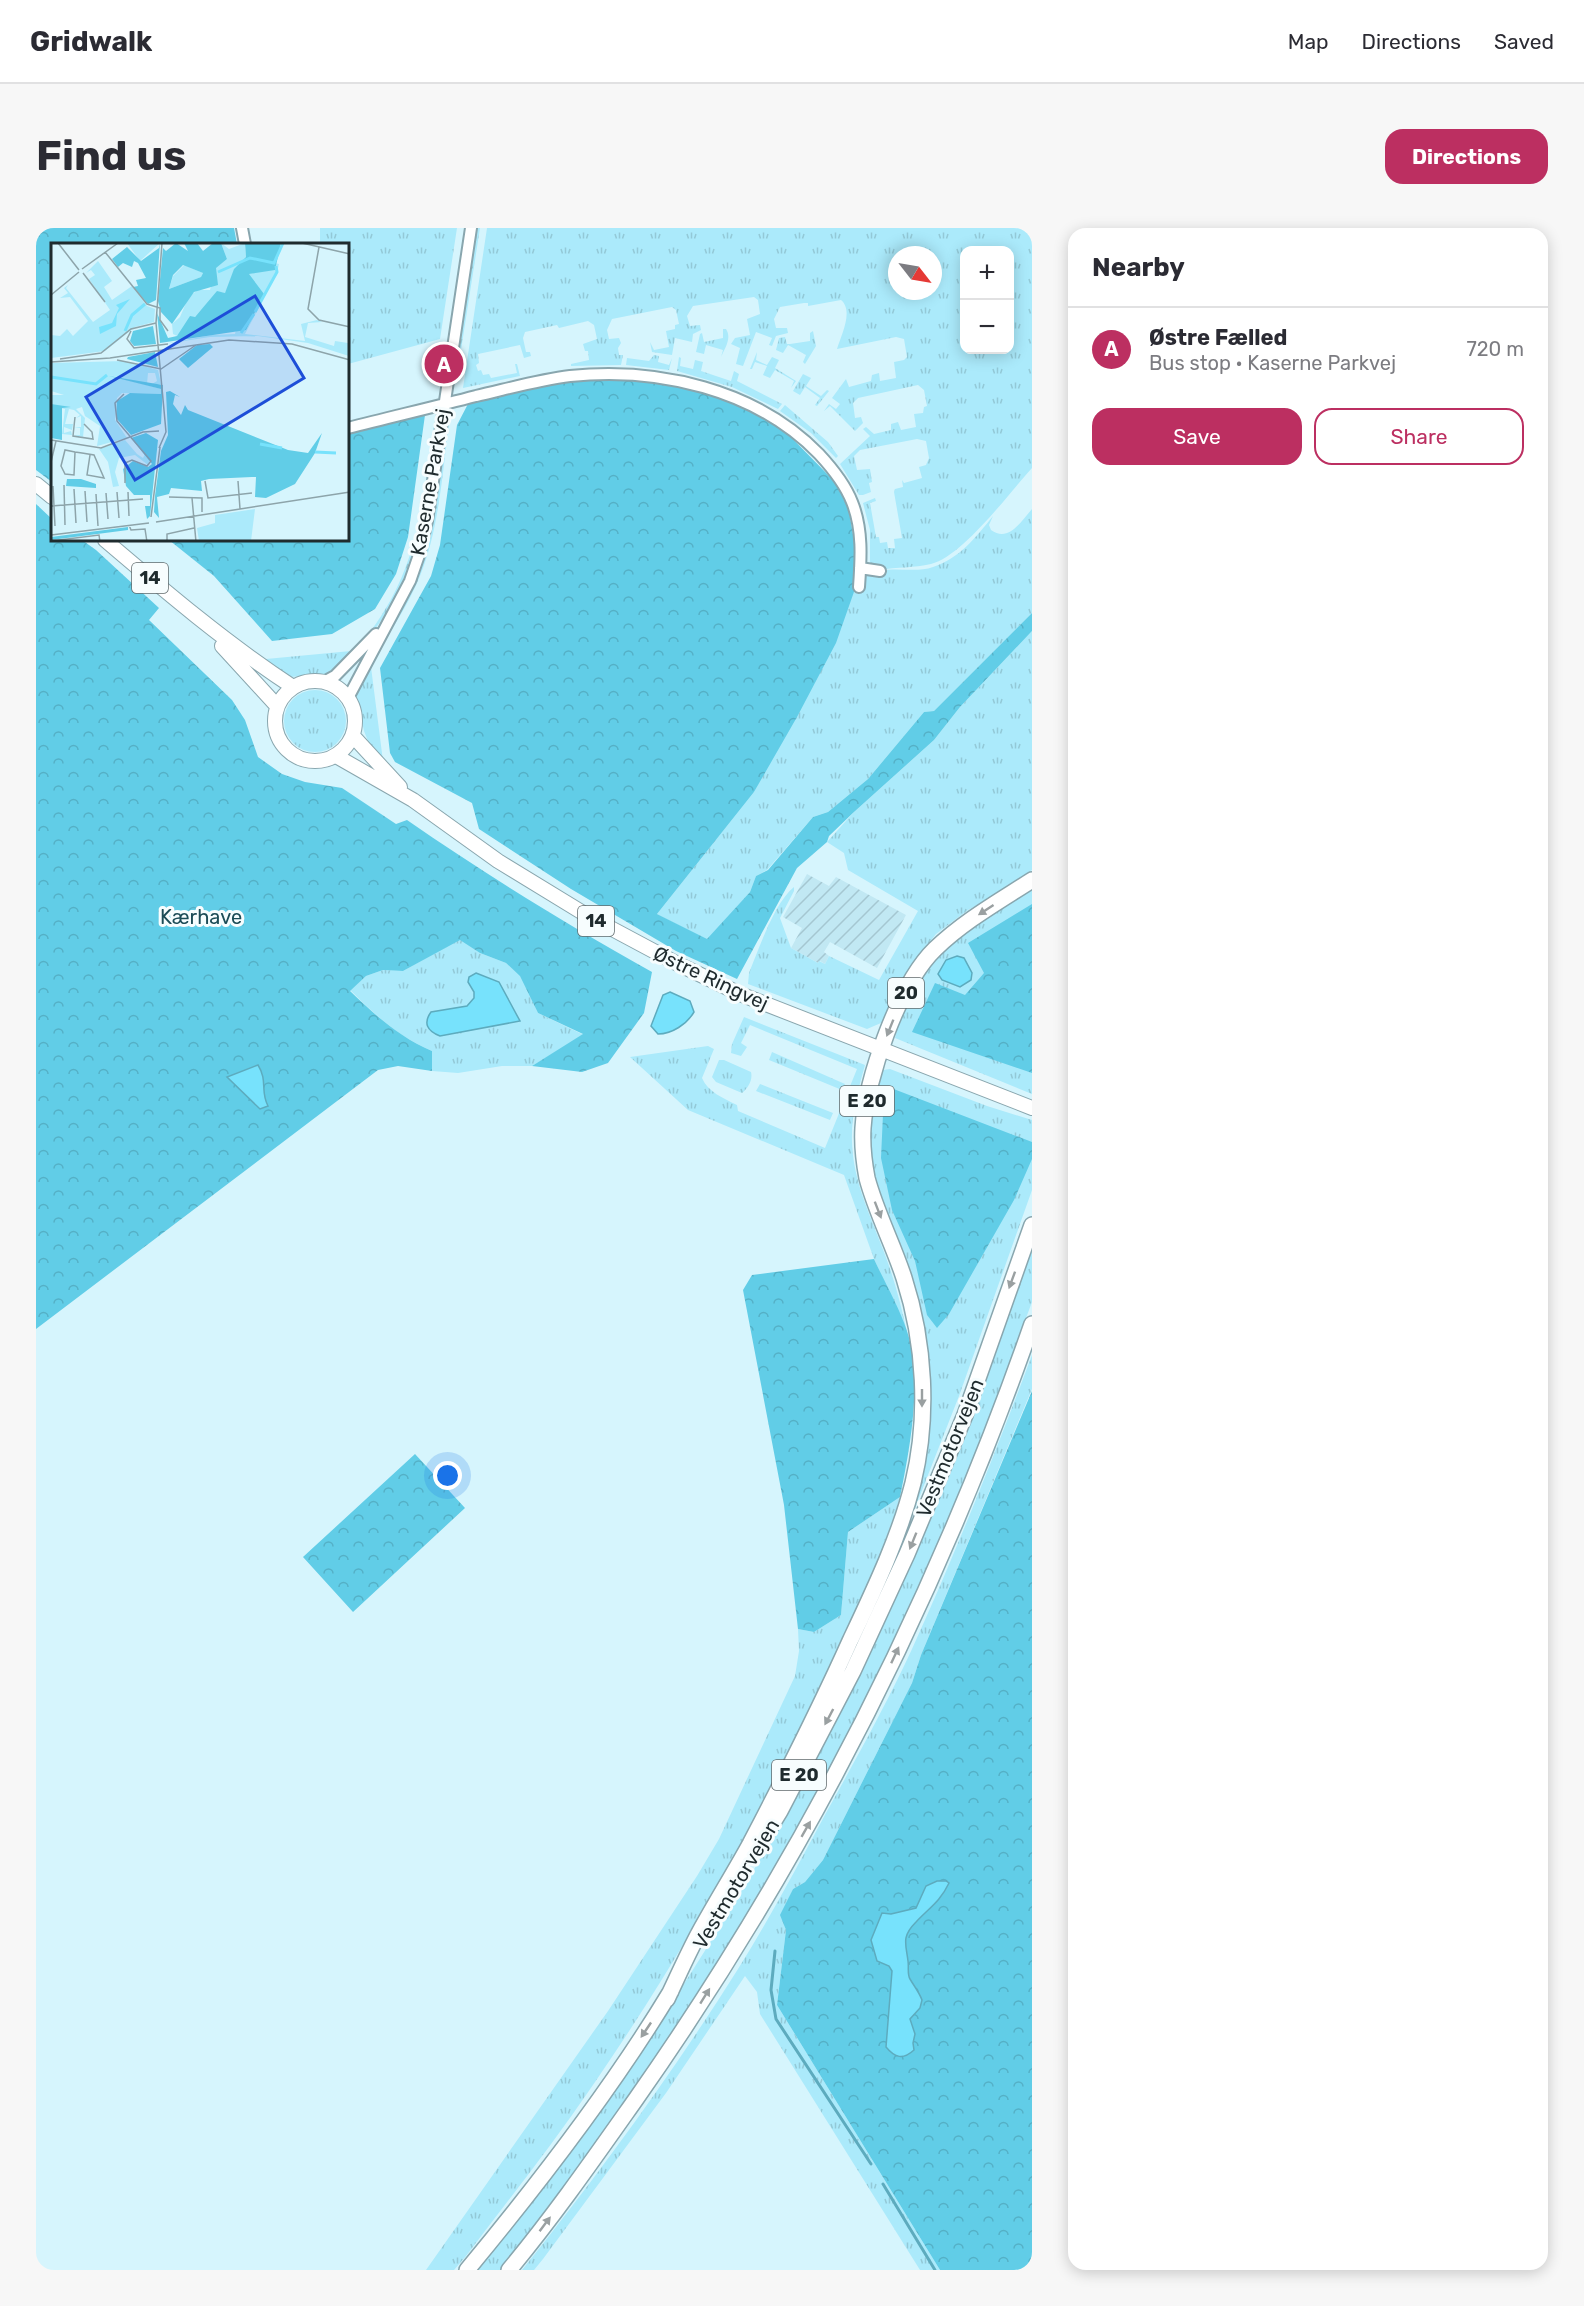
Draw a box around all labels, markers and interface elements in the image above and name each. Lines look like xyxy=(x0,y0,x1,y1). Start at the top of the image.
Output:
text: Gridwalk xyxy=(30,25,152,58)
text: Map xyxy=(1288,29,1329,54)
text: Directions xyxy=(1362,29,1461,54)
text: Saved xyxy=(1494,29,1554,54)
button: Directions xyxy=(1385,129,1548,184)
text: Find us xyxy=(36,131,187,181)
inset map xyxy=(51,243,350,542)
north arrow xyxy=(888,246,942,300)
map controls xyxy=(960,246,1014,354)
button: + xyxy=(960,246,1014,300)
text: Nearby xyxy=(1092,252,1185,283)
button: − xyxy=(960,300,1014,354)
text: Østre Fælled xyxy=(1149,324,1288,351)
text: A xyxy=(1104,337,1119,361)
text: 720 m xyxy=(1467,337,1524,361)
pin: A xyxy=(424,342,464,386)
text: Bus stop · Kaserne Parkvej xyxy=(1149,351,1396,375)
street label: Kaserne Parkvej xyxy=(405,407,455,557)
button: Save xyxy=(1092,408,1302,465)
button: Share xyxy=(1314,408,1524,465)
road number: 14 xyxy=(132,563,168,593)
one-way arrow xyxy=(977,904,994,915)
park label: Kærhave xyxy=(160,905,242,929)
road number: 14 xyxy=(578,906,614,936)
street label: Østre Ringvej xyxy=(650,941,772,1015)
road number: 20 xyxy=(888,978,924,1008)
one-way arrow xyxy=(885,1019,894,1037)
road number: E 20 xyxy=(840,1086,894,1116)
one-way arrow xyxy=(874,1201,883,1219)
one-way arrow xyxy=(1007,1272,1017,1290)
street label: Vestmotorvejen xyxy=(911,1375,989,1521)
one-way arrow xyxy=(917,1389,927,1408)
your location xyxy=(433,1461,462,1490)
one-way arrow xyxy=(908,1532,917,1550)
one-way arrow xyxy=(891,1647,900,1664)
one-way arrow xyxy=(824,1709,834,1726)
road number: E 20 xyxy=(772,1760,826,1790)
street label: Vestmotorvejen xyxy=(688,1815,784,1953)
one-way arrow xyxy=(801,1820,811,1837)
one-way arrow xyxy=(700,1988,711,2004)
one-way arrow xyxy=(641,2022,652,2038)
one-way arrow xyxy=(539,2216,551,2232)

